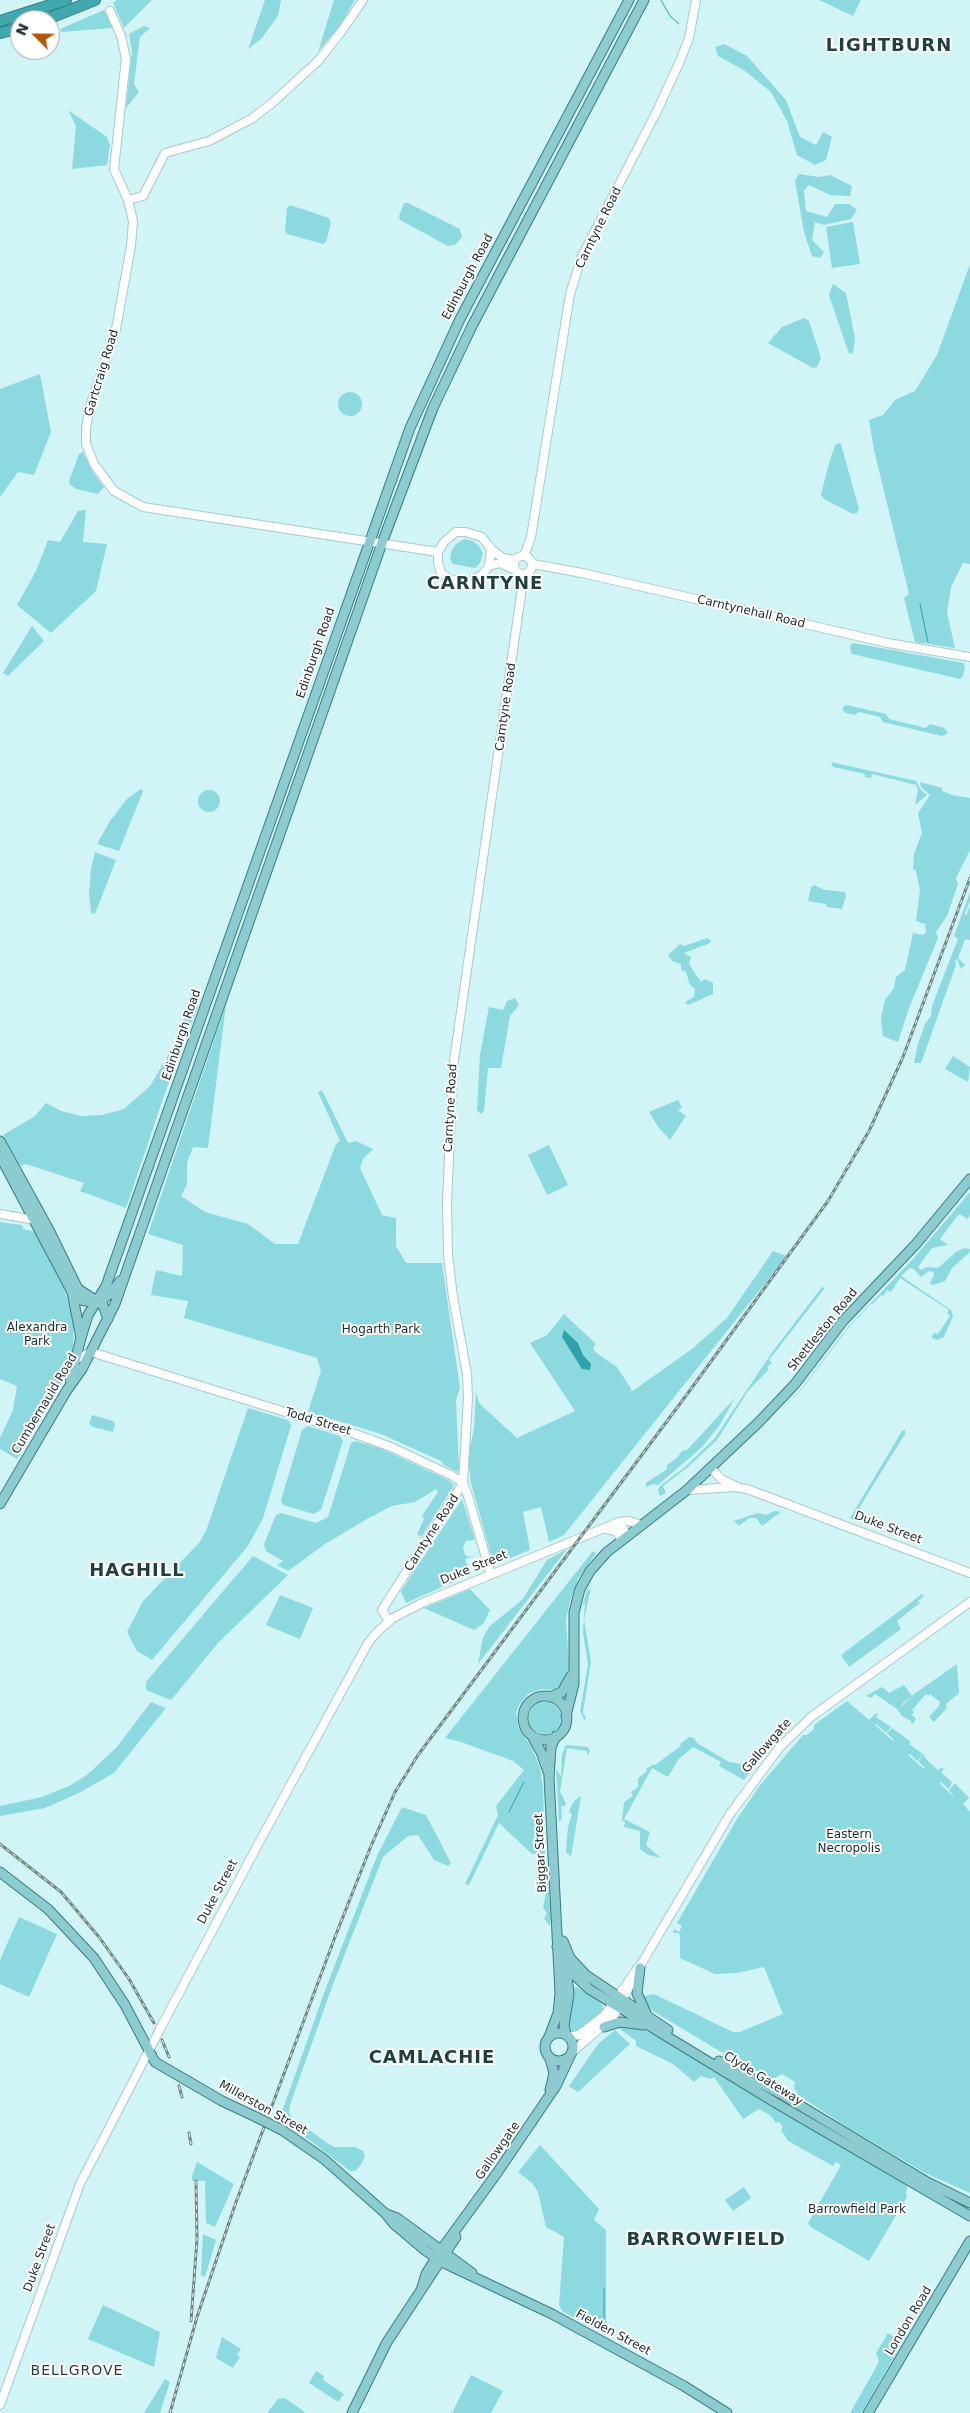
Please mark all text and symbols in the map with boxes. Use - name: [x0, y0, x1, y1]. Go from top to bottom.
- north arrow: [10, 10, 60, 60]
- text: N: [12, 21, 32, 38]
- district label: LIGHTBURN: [825, 35, 953, 57]
- street label: Carntyne Road: [573, 185, 625, 271]
- street label: Edinburgh Road: [439, 232, 497, 322]
- street label: Gartcraig Road: [82, 328, 122, 418]
- district label: CARNTYNE: [426, 573, 544, 595]
- street label: Carntynehall Road: [696, 593, 806, 631]
- street label: Edinburgh Road: [294, 606, 338, 700]
- street label: Carntyne Road: [493, 662, 519, 752]
- street label: Edinburgh Road: [160, 988, 204, 1082]
- street label: Carntyne Road: [441, 1063, 461, 1153]
- street label: Shettleston Road: [785, 1286, 861, 1374]
- park label: Alexandra Park: [7, 1321, 67, 1349]
- park label: Hogarth Park: [342, 1323, 420, 1337]
- street label: Cumbernauld Road: [9, 1351, 81, 1457]
- street label: Todd Street: [283, 1405, 353, 1439]
- street label: Carntyne Road: [402, 1492, 462, 1574]
- street label: Duke Street: [852, 1509, 924, 1547]
- street label: Duke Street: [438, 1548, 510, 1588]
- district label: HAGHILL: [88, 1560, 186, 1582]
- street label: Gallowgate: [739, 1716, 795, 1776]
- street label: Biggar Street: [532, 1813, 550, 1893]
- park label: Eastern Necropolis: [818, 1828, 880, 1856]
- street label: Duke Street: [195, 1857, 241, 1927]
- district label: CAMLACHIE: [368, 2047, 496, 2069]
- street label: Clyde Gateway: [721, 2049, 805, 2109]
- street label: Millerston Street: [216, 2078, 310, 2138]
- street label: Gallowgate: [473, 2119, 523, 2183]
- park label: Barrowfield Park: [808, 2203, 906, 2217]
- street label: Duke Street: [21, 2222, 59, 2294]
- district label: BARROWFIELD: [625, 2229, 787, 2251]
- street label: London Road: [883, 2284, 935, 2358]
- street label: Fielden Street: [573, 2307, 653, 2359]
- district label: BELLGROVE: [29, 2363, 125, 2379]

